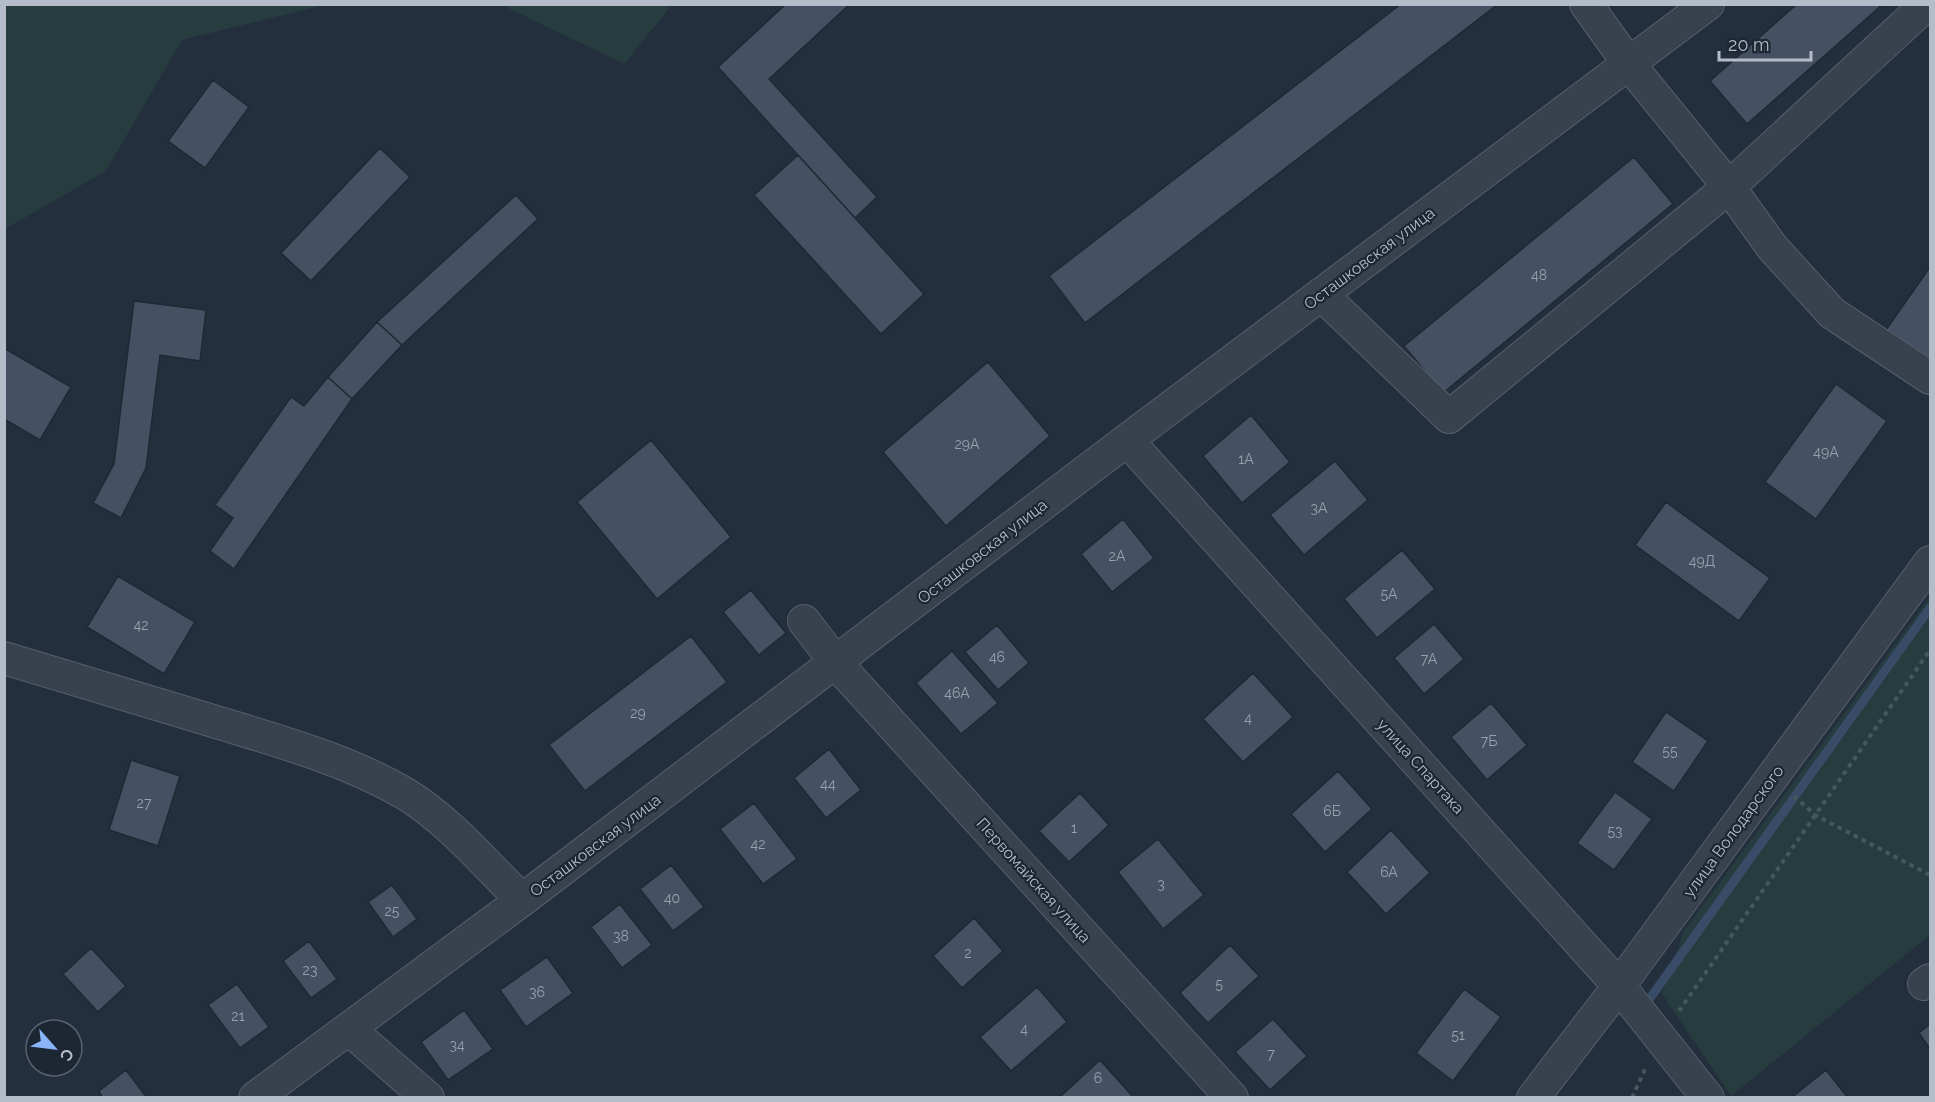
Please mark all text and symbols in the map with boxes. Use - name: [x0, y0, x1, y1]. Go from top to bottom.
- scale bar: [1719, 24, 1810, 62]
- text: 20 m: [1728, 34, 1770, 55]
- street label: Осташковская улица: [1300, 203, 1438, 314]
- house number: 48: [1531, 267, 1547, 283]
- house number: 29А: [955, 436, 980, 452]
- house number: 49А: [1813, 444, 1839, 460]
- house number: 1А: [1238, 451, 1254, 467]
- street label: Осташковская улица: [914, 495, 1051, 608]
- house number: 3А: [1311, 500, 1328, 516]
- house number: 2А: [1109, 548, 1126, 564]
- house number: 49Д: [1689, 553, 1715, 569]
- house number: 5А: [1380, 586, 1398, 602]
- house number: 42: [134, 617, 148, 633]
- house number: 46: [989, 649, 1005, 665]
- house number: 7А: [1421, 651, 1438, 667]
- house number: 46А: [944, 685, 970, 701]
- house number: 29: [630, 705, 646, 721]
- house number: 4: [1244, 710, 1252, 726]
- street label: улица Спартака: [1373, 715, 1468, 818]
- house number: 7Б: [1481, 733, 1497, 749]
- house number: 55: [1662, 743, 1678, 759]
- street label: улица Володарского: [1679, 762, 1788, 901]
- house number: 44: [820, 776, 836, 792]
- street label: Осташковская улица: [526, 790, 664, 901]
- house number: 27: [137, 795, 152, 811]
- house number: 6Б: [1323, 803, 1341, 819]
- street label: Первомайская улица: [973, 814, 1095, 947]
- house number: 1: [1071, 820, 1077, 836]
- house number: 53: [1607, 823, 1623, 839]
- house number: 42: [751, 836, 765, 852]
- house number: 6А: [1380, 864, 1398, 880]
- house number: 3: [1157, 876, 1165, 892]
- house number: 40: [664, 890, 680, 906]
- house number: 25: [385, 903, 400, 919]
- house number: 38: [613, 928, 629, 944]
- house number: 2: [964, 945, 972, 961]
- house number: 23: [303, 962, 317, 978]
- house number: 5: [1215, 976, 1223, 992]
- house number: 36: [529, 984, 545, 1000]
- house number: 21: [231, 1008, 245, 1024]
- north arrow: [24, 1018, 84, 1078]
- house number: 4: [1020, 1021, 1028, 1037]
- house number: 51: [1451, 1027, 1465, 1043]
- house number: 34: [449, 1037, 465, 1053]
- text: С: [56, 1045, 78, 1064]
- house number: 7: [1267, 1046, 1275, 1062]
- house number: 6: [1094, 1070, 1102, 1086]

